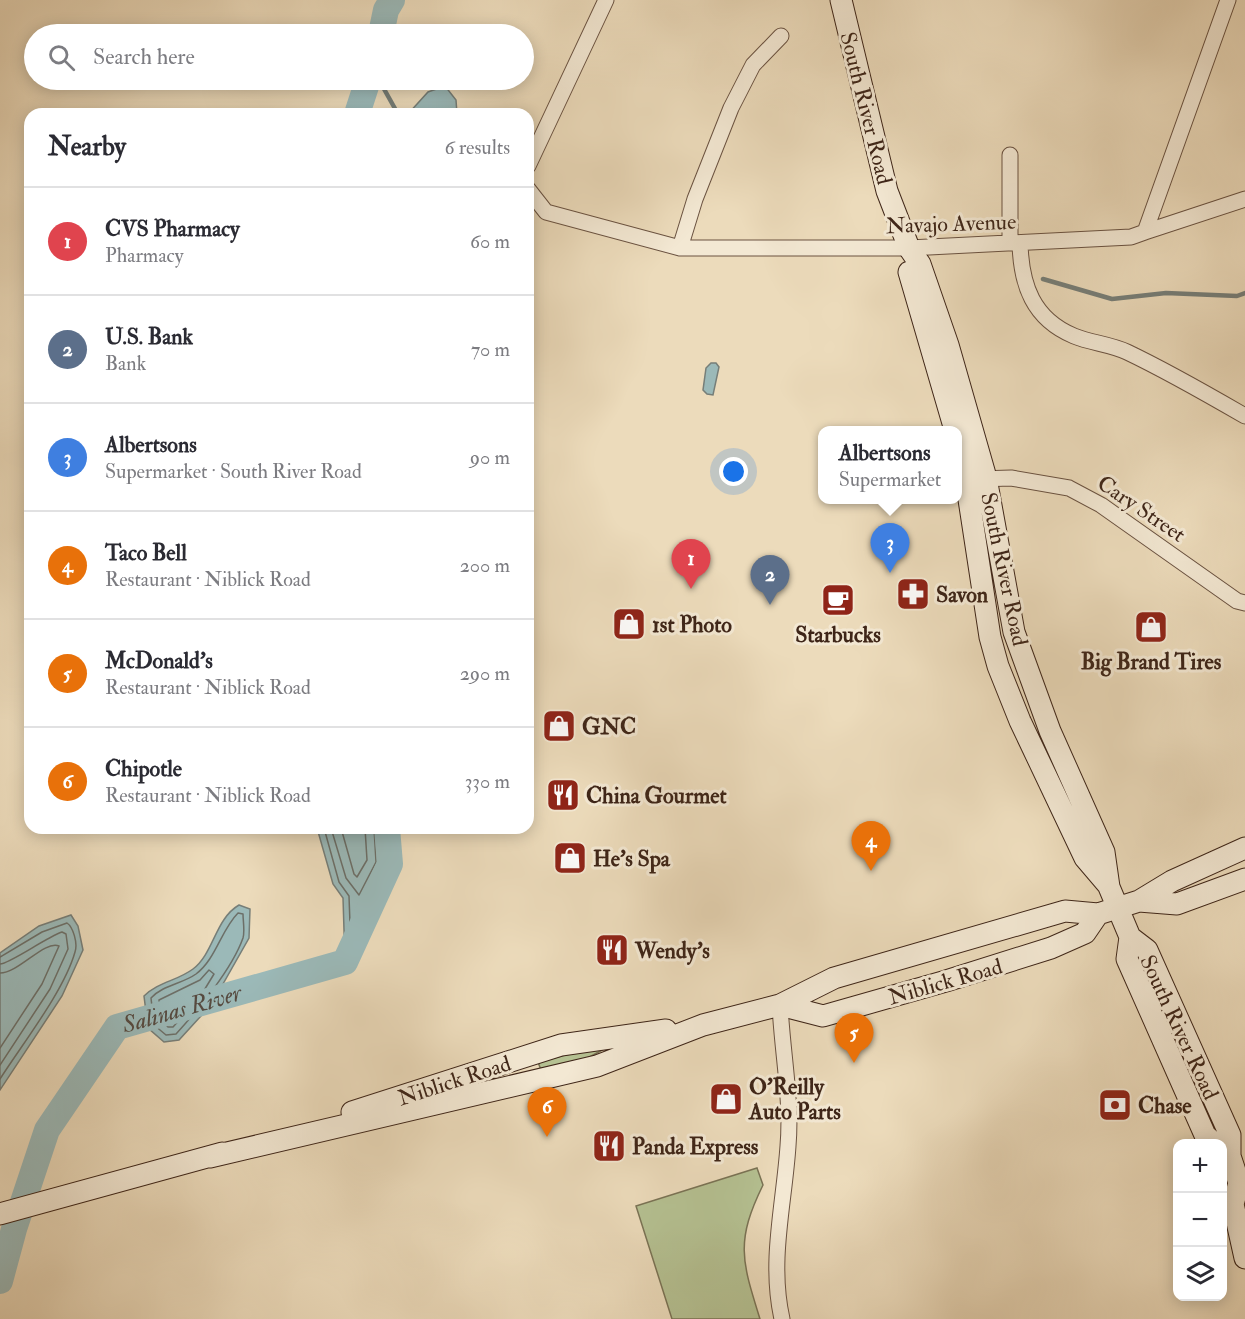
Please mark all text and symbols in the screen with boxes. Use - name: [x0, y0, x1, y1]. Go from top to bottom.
- search box: [24, 24, 534, 90]
- street label: South River Road: [834, 29, 899, 188]
- icon: search: [45, 41, 78, 74]
- text: Search here: [93, 43, 195, 71]
- text: Nearby: [48, 131, 126, 163]
- text: 6 results: [444, 135, 510, 160]
- street label: Navajo Avenue: [885, 208, 1017, 240]
- text: CVS Pharmacy: [105, 215, 240, 243]
- text: 1: [64, 229, 71, 254]
- text: 60 m: [470, 229, 510, 254]
- text: Pharmacy: [105, 243, 183, 268]
- text: U.S. Bank: [105, 323, 193, 351]
- text: 2: [62, 337, 73, 362]
- text: 70 m: [471, 337, 510, 362]
- text: Bank: [105, 351, 146, 376]
- popup: [818, 426, 962, 504]
- text: Albertsons: [105, 431, 197, 459]
- text: Albertsons: [839, 439, 931, 467]
- text: 3: [64, 445, 71, 470]
- text: 90 m: [470, 445, 510, 470]
- your location: [719, 457, 748, 486]
- text: Supermarket · South River Road: [105, 459, 362, 484]
- text: Supermarket: [839, 467, 941, 492]
- street label: Cary Street: [1092, 469, 1191, 549]
- street label: South River Road: [974, 490, 1034, 649]
- pin: 3: [870, 524, 910, 573]
- text: Taco Bell: [105, 539, 187, 567]
- pin: 1: [672, 540, 710, 589]
- text: 4: [62, 553, 73, 578]
- text: 200 m: [460, 553, 510, 578]
- pin: 2: [750, 556, 790, 605]
- text: Restaurant · Niblick Road: [105, 567, 311, 592]
- pharmacy icon: Savon: [895, 576, 931, 612]
- place label: Savon: [936, 581, 989, 609]
- cafe icon: Starbucks: [820, 582, 856, 618]
- shop icon: 1st Photo: [611, 606, 647, 642]
- shop icon: Big Brand Tires: [1133, 609, 1169, 645]
- place label: 1st Photo: [652, 611, 732, 639]
- place label: Starbucks: [795, 621, 881, 649]
- text: McDonald's: [105, 647, 213, 675]
- place label: Big Brand Tires: [1081, 648, 1222, 677]
- text: 5: [63, 661, 72, 686]
- text: 290 m: [460, 661, 510, 686]
- text: Restaurant · Niblick Road: [105, 675, 311, 700]
- shop icon: GNC: [541, 708, 577, 744]
- place label: GNC: [582, 713, 636, 741]
- text: Chipotle: [105, 755, 182, 783]
- text: 6: [62, 769, 73, 794]
- text: 330 m: [465, 769, 510, 794]
- restaurant icon: China Gourmet: [545, 777, 581, 813]
- place label: China Gourmet: [586, 782, 727, 810]
- text: Restaurant · Niblick Road: [105, 783, 311, 808]
- pin: 4: [852, 822, 890, 871]
- shop icon: He's Spa: [552, 840, 588, 876]
- place label: He's Spa: [593, 845, 671, 874]
- restaurant icon: Wendy's: [594, 932, 630, 968]
- place label: Wendy's: [634, 937, 710, 966]
- street label: South River Road: [1133, 951, 1225, 1104]
- street label: Niblick Road: [885, 952, 1006, 1012]
- water label: Salinas River: [118, 977, 246, 1041]
- pin: 5: [834, 1014, 874, 1063]
- street label: Niblick Road: [394, 1049, 515, 1112]
- place label: O'Reilly Auto Parts: [748, 1073, 841, 1126]
- shop icon: O'Reilly Auto Parts: [708, 1081, 744, 1117]
- bank icon: Chase: [1097, 1087, 1133, 1123]
- pin: 6: [528, 1088, 566, 1137]
- place label: Chase: [1138, 1092, 1192, 1120]
- restaurant icon: Panda Express: [591, 1128, 627, 1164]
- place label: Panda Express: [632, 1133, 759, 1162]
- map controls: [1173, 1139, 1227, 1301]
- button: +: [1173, 1139, 1227, 1193]
- button: −: [1173, 1193, 1227, 1247]
- button: layers: [1173, 1247, 1227, 1301]

